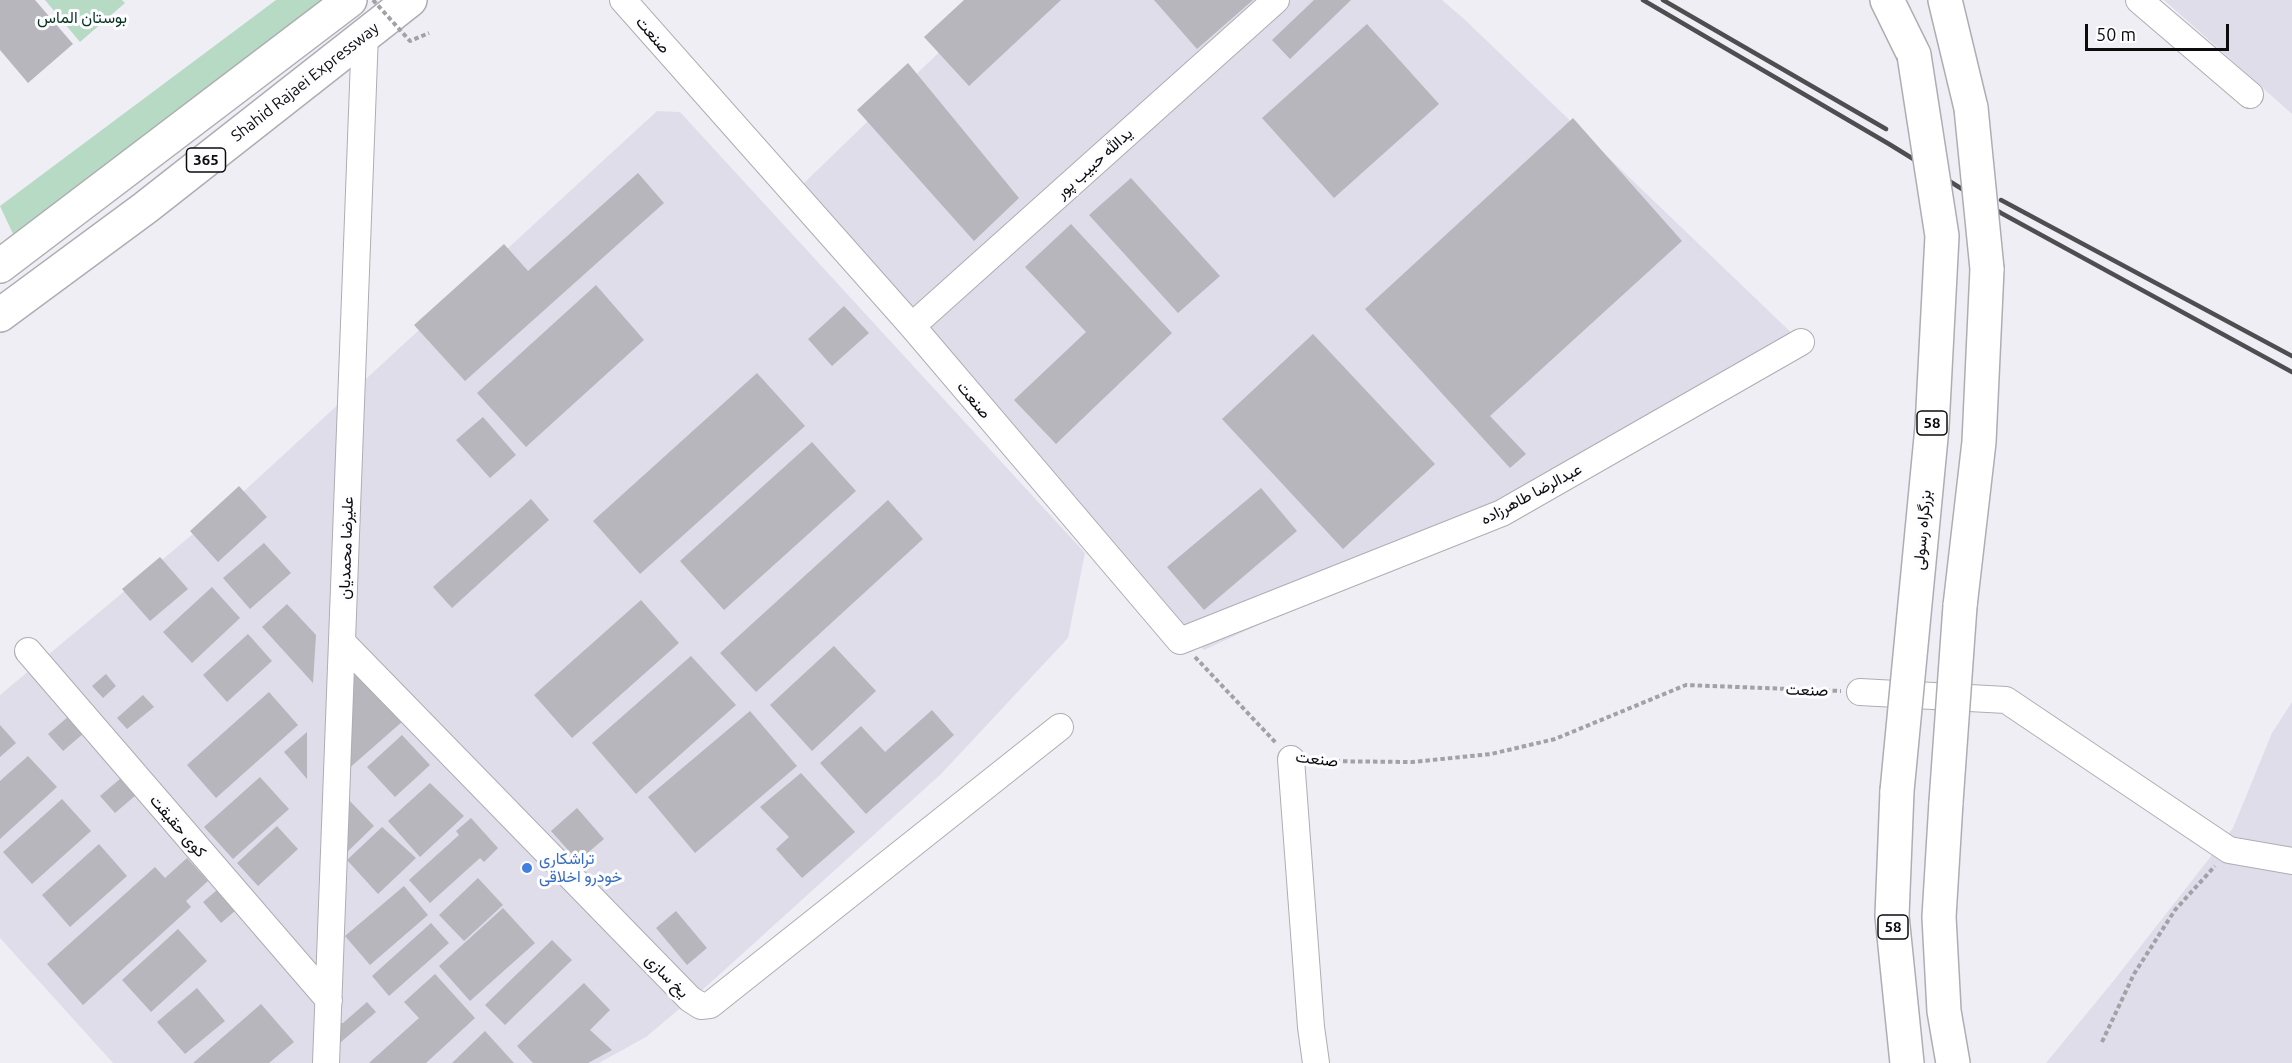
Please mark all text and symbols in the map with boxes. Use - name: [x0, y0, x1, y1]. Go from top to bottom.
- park label: بوستان الماس: [37, 8, 127, 28]
- scale bar: [2088, 12, 2232, 50]
- street label: صنعت: [632, 13, 674, 57]
- street label: Shahid Rajaei Expressway: [227, 18, 383, 146]
- text: 50 m: [2096, 24, 2136, 44]
- street label: یدالله حبیب پور: [1052, 124, 1136, 202]
- road number: 365: [186, 148, 226, 172]
- street label: صنعت: [953, 377, 995, 423]
- road number: 58: [1917, 411, 1947, 435]
- street label: عبدالرضا طاهرزاده: [1477, 459, 1585, 529]
- street label: بزرگراه رسولی: [1909, 489, 1935, 571]
- street label: علیرضا محمدیان: [335, 496, 357, 600]
- street label: صنعت: [1785, 680, 1829, 700]
- street label: صنعت: [1295, 747, 1339, 771]
- street label: کوی حقیقت: [146, 791, 210, 861]
- place label: تراشکاری خودرو اخلاقی: [539, 849, 622, 887]
- marker: تراشکاری خودرو اخلاقی: [520, 861, 534, 875]
- road number: 58: [1878, 915, 1908, 939]
- street label: یخ سازی: [641, 950, 693, 1002]

